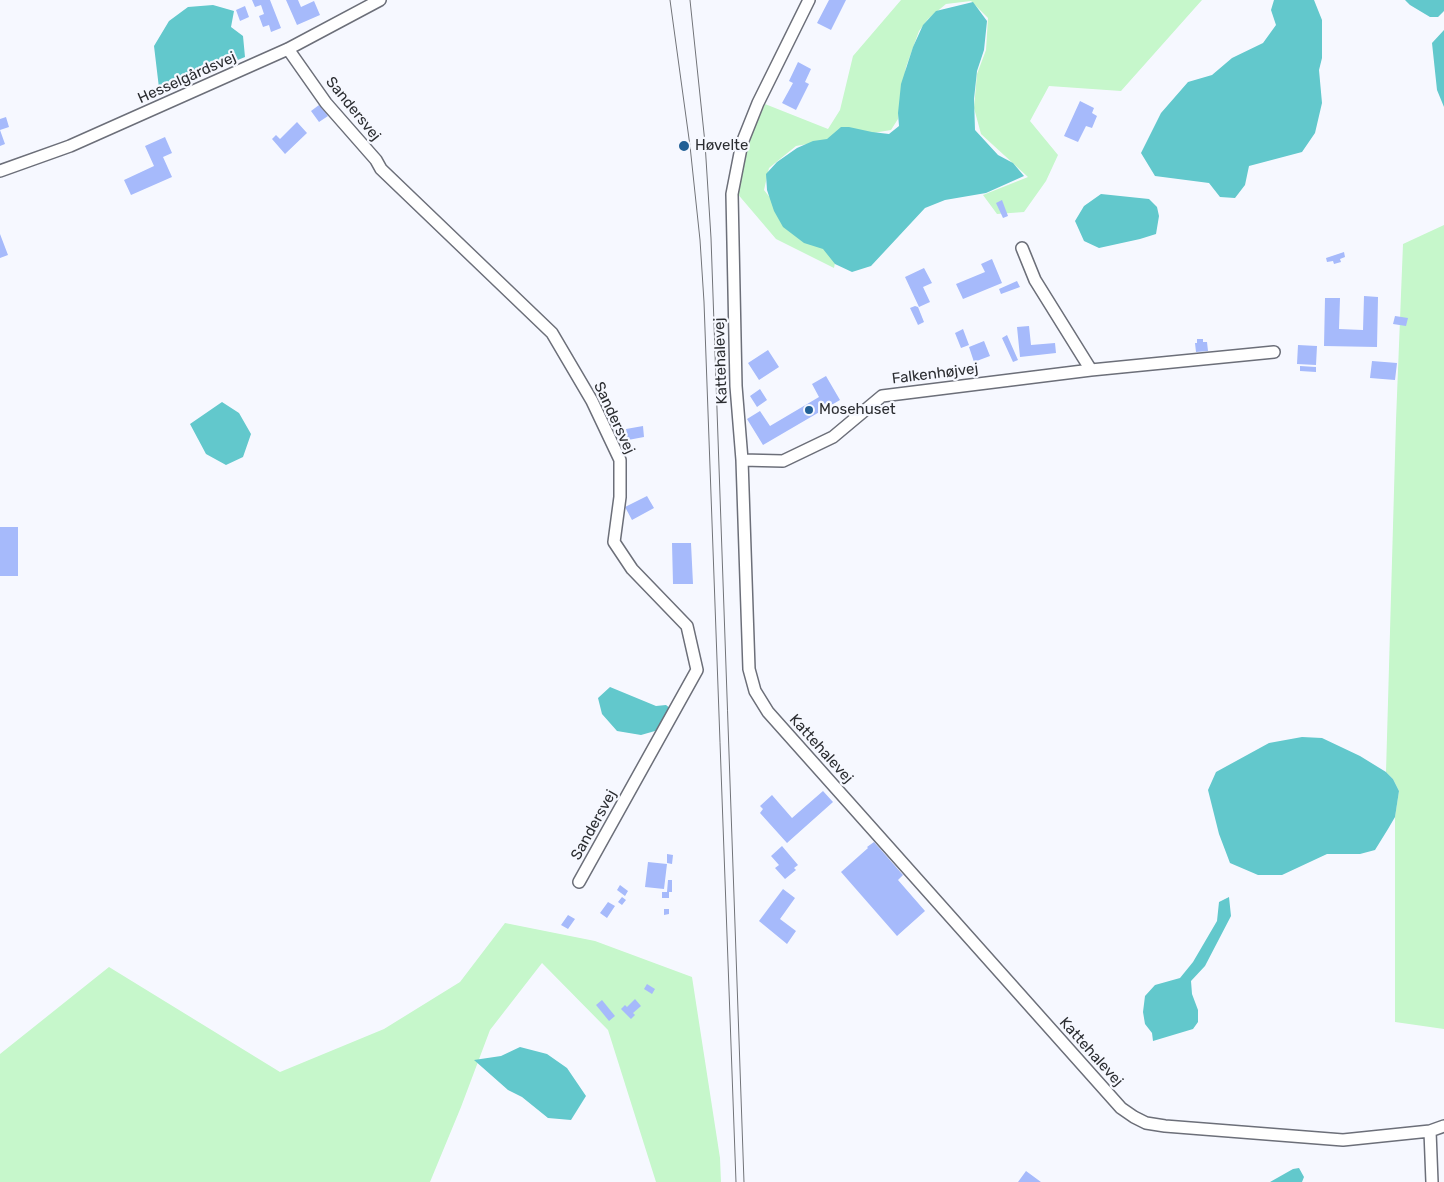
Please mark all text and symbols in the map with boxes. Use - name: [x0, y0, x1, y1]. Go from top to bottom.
- street label: Hesselgårdsvej: [135, 48, 239, 108]
- street label: Sandersvej: [322, 73, 384, 145]
- place label: Høvelte: [695, 137, 748, 155]
- marker: Høvelte: [677, 139, 691, 153]
- street label: Kattehalevej: [710, 317, 732, 405]
- street label: Falkenhøjvej: [891, 360, 979, 388]
- street label: Sandersvej: [589, 379, 639, 457]
- place label: Mosehuset: [819, 401, 896, 419]
- marker: Mosehuset: [803, 404, 815, 416]
- street label: Kattehalevej: [785, 711, 857, 787]
- street label: Sandersvej: [567, 787, 621, 863]
- street label: Kattehalevej: [1055, 1014, 1127, 1090]

